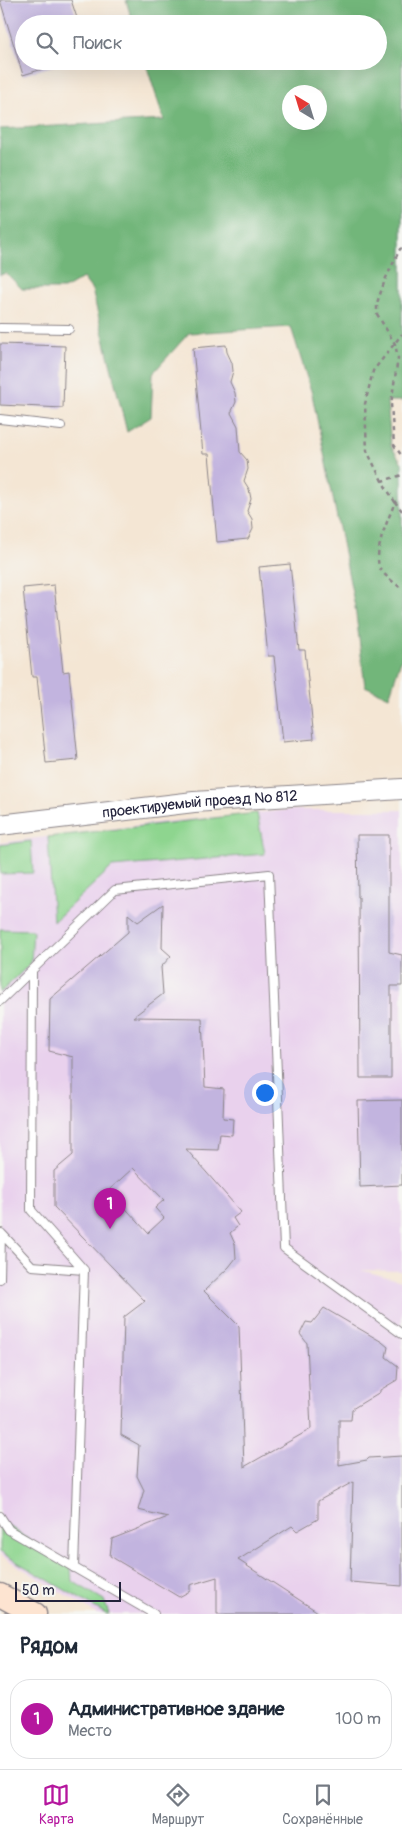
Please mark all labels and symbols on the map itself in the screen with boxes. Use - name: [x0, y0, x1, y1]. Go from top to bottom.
- north arrow: [282, 85, 327, 130]
- street label: проектируемый проезд № 812: [101, 787, 298, 823]
- your location: [252, 1080, 278, 1106]
- pin: 1: [94, 1188, 126, 1229]
- scale bar: [15, 1579, 121, 1602]

